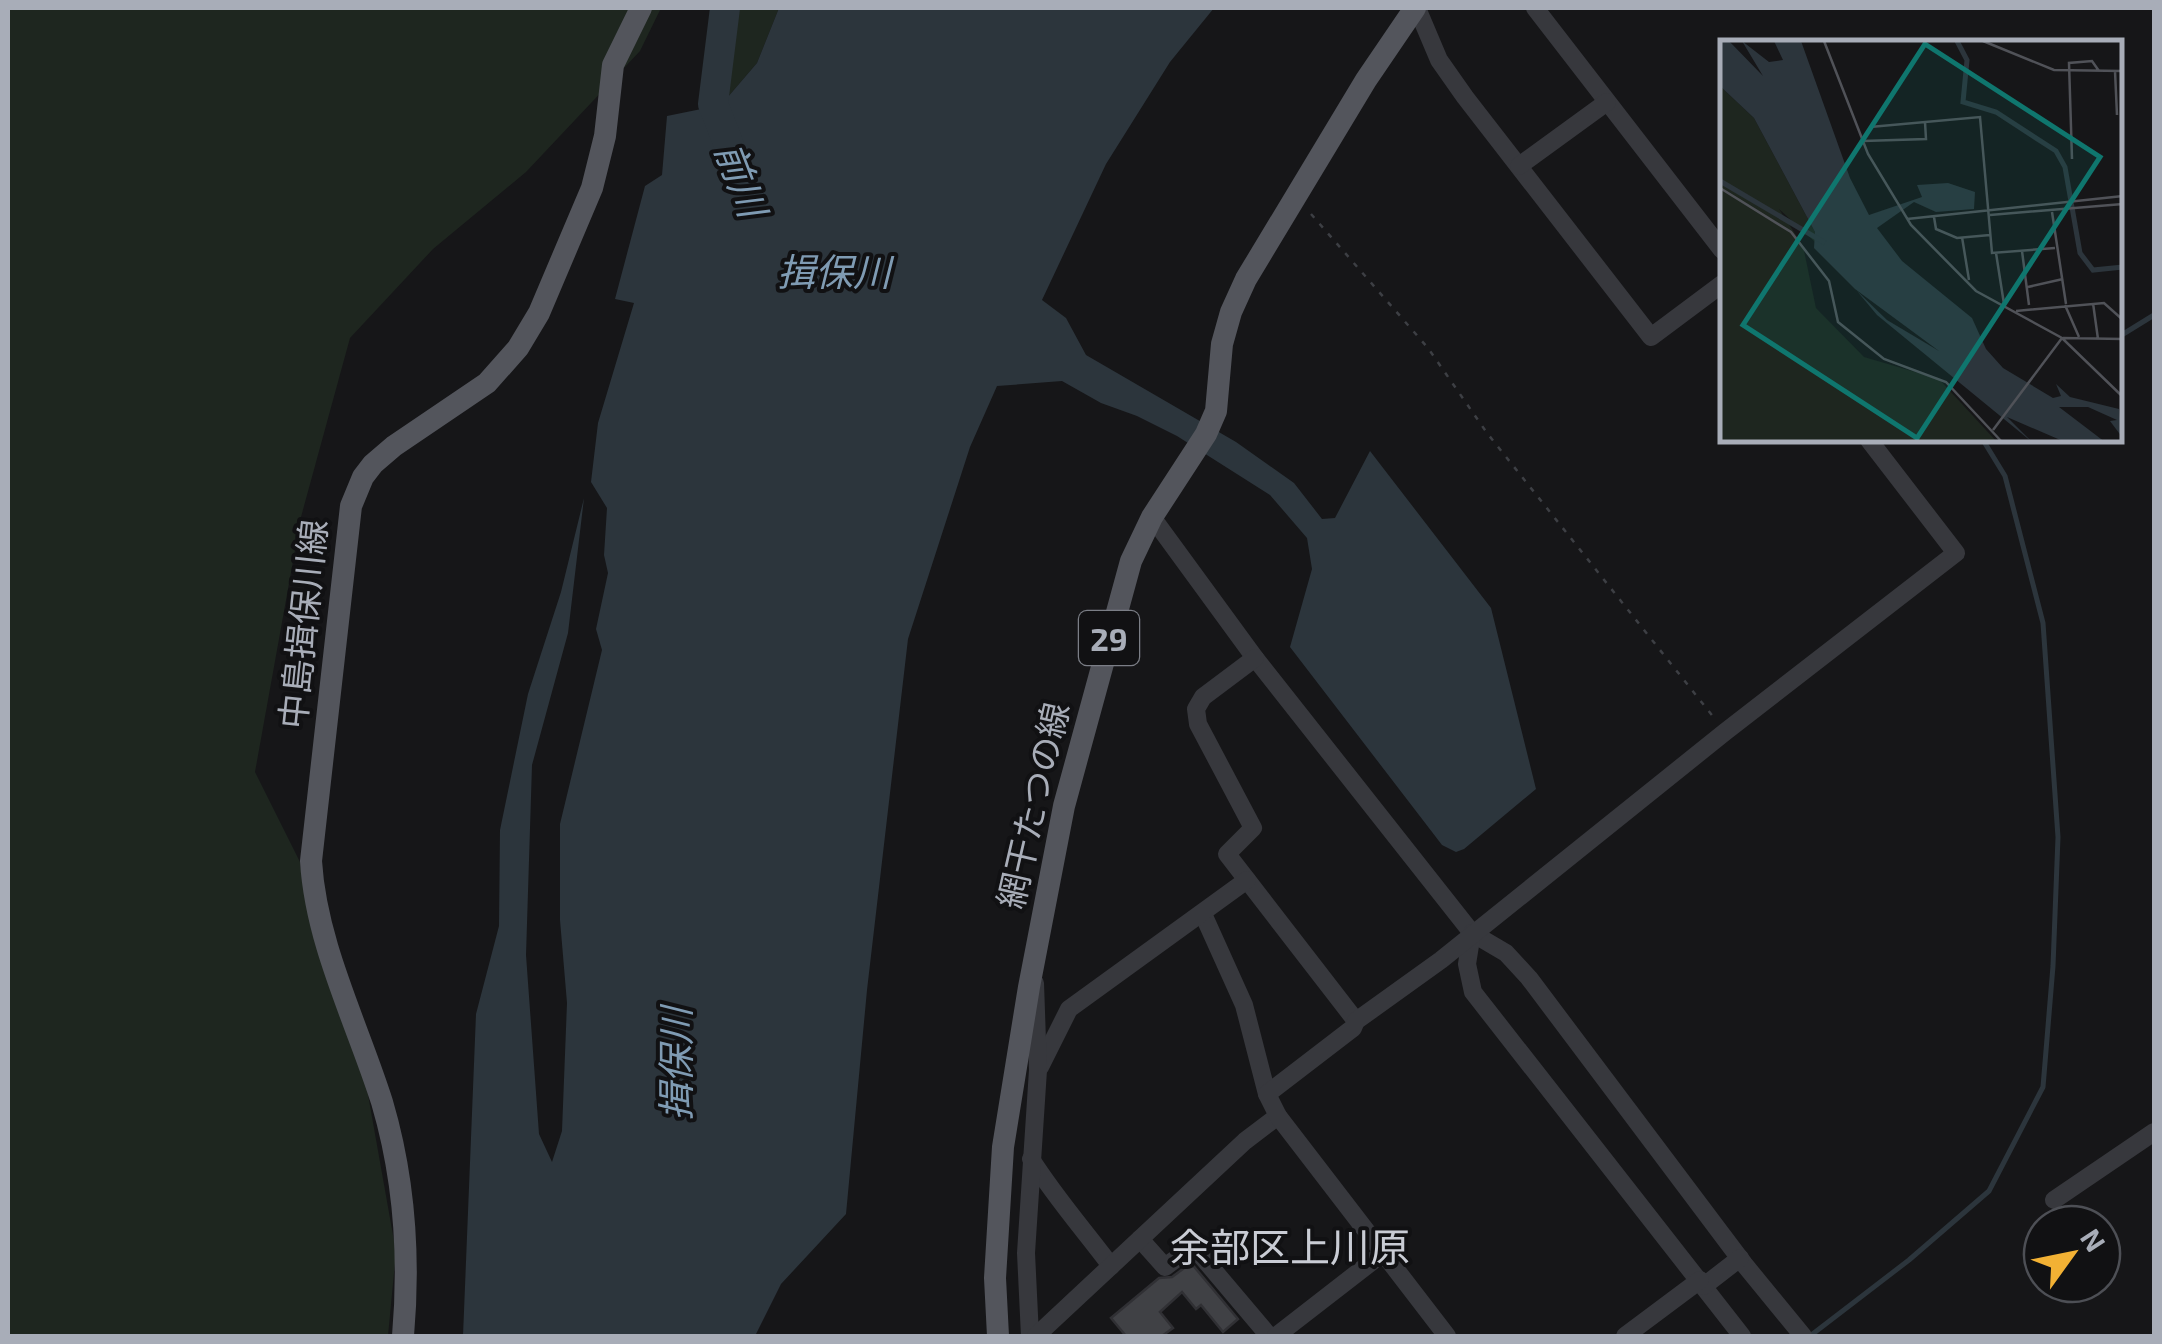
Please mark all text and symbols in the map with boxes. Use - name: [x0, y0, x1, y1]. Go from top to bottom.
- inset map: [1720, 40, 2122, 442]
- water label: 前川: [707, 135, 779, 226]
- water label: 揖保川: [777, 248, 895, 294]
- street label: 中島揖保川線: [270, 517, 334, 731]
- road number: 29: [1079, 611, 1139, 665]
- street label: 網干たつの線: [988, 698, 1076, 912]
- water label: 揖保川: [652, 1003, 698, 1121]
- north arrow: [2022, 1204, 2122, 1304]
- district label: 余部区上川原: [1170, 1222, 1410, 1270]
- text: N: [2074, 1222, 2114, 1258]

